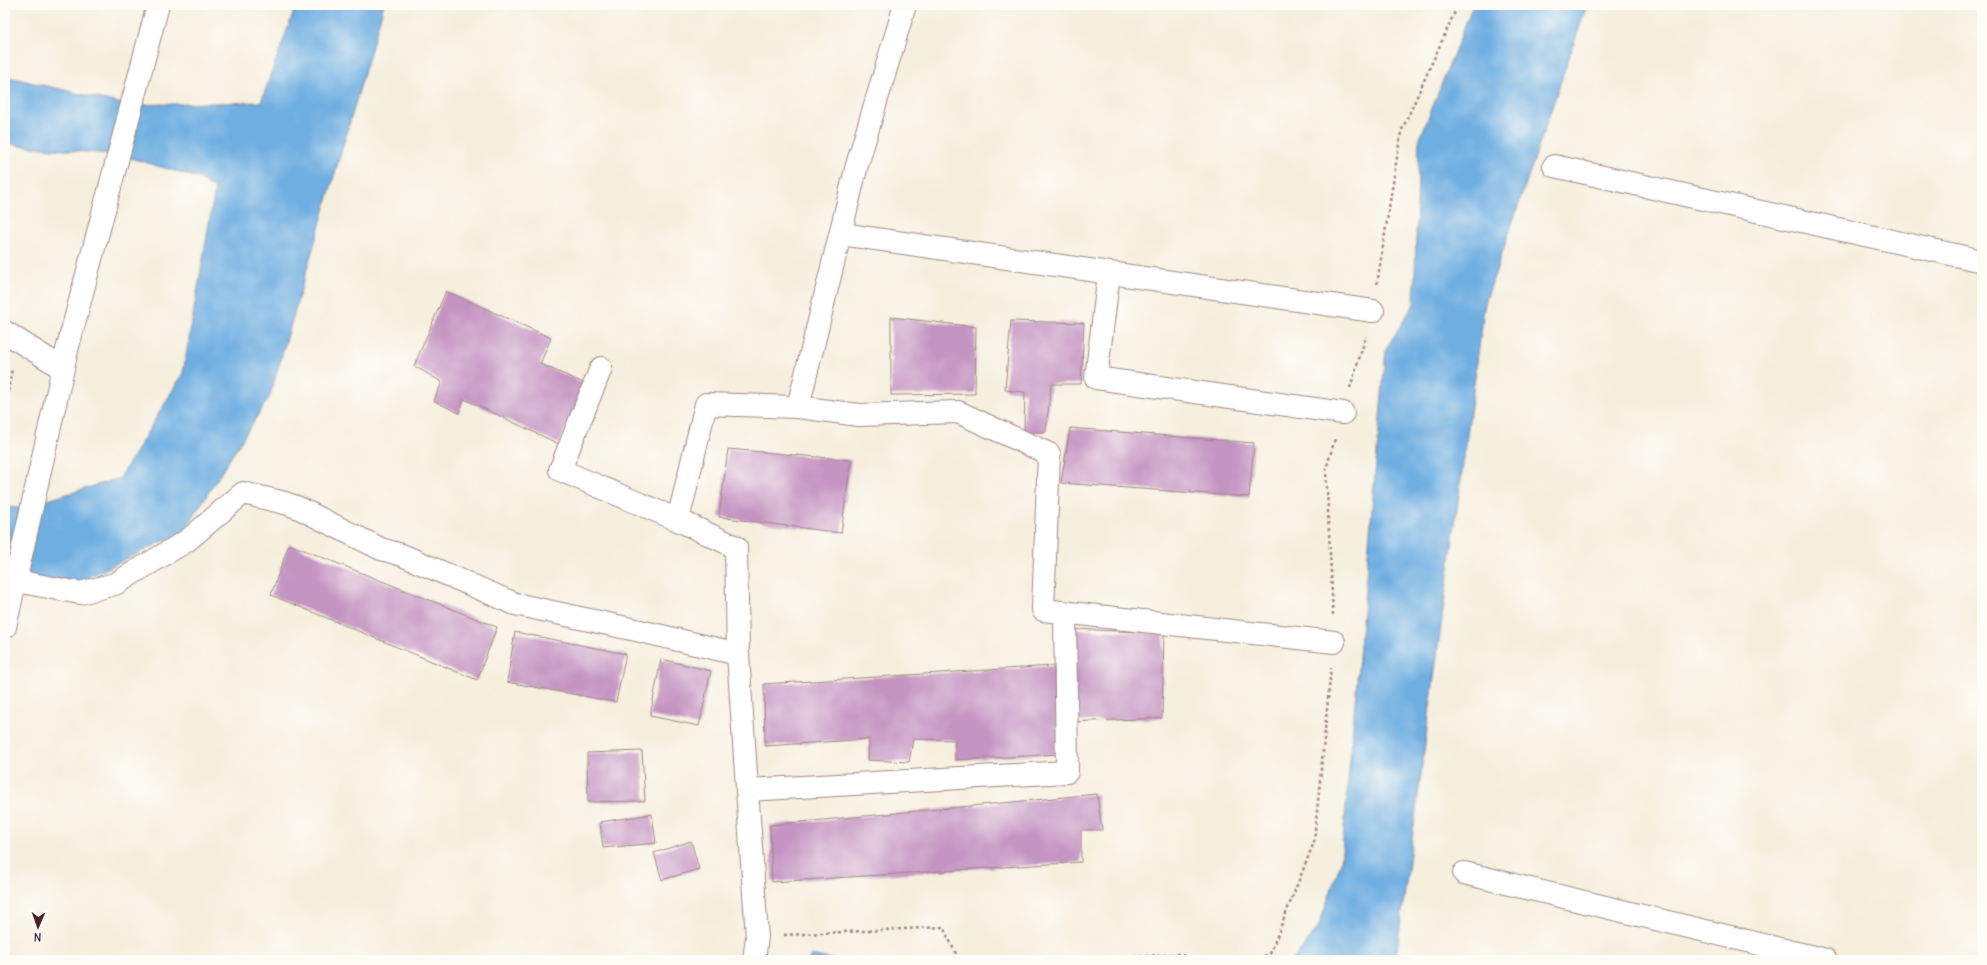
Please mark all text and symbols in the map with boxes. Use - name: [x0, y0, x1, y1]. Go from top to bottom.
- north arrow: [18, 907, 58, 947]
- text: N: [34, 930, 42, 944]

